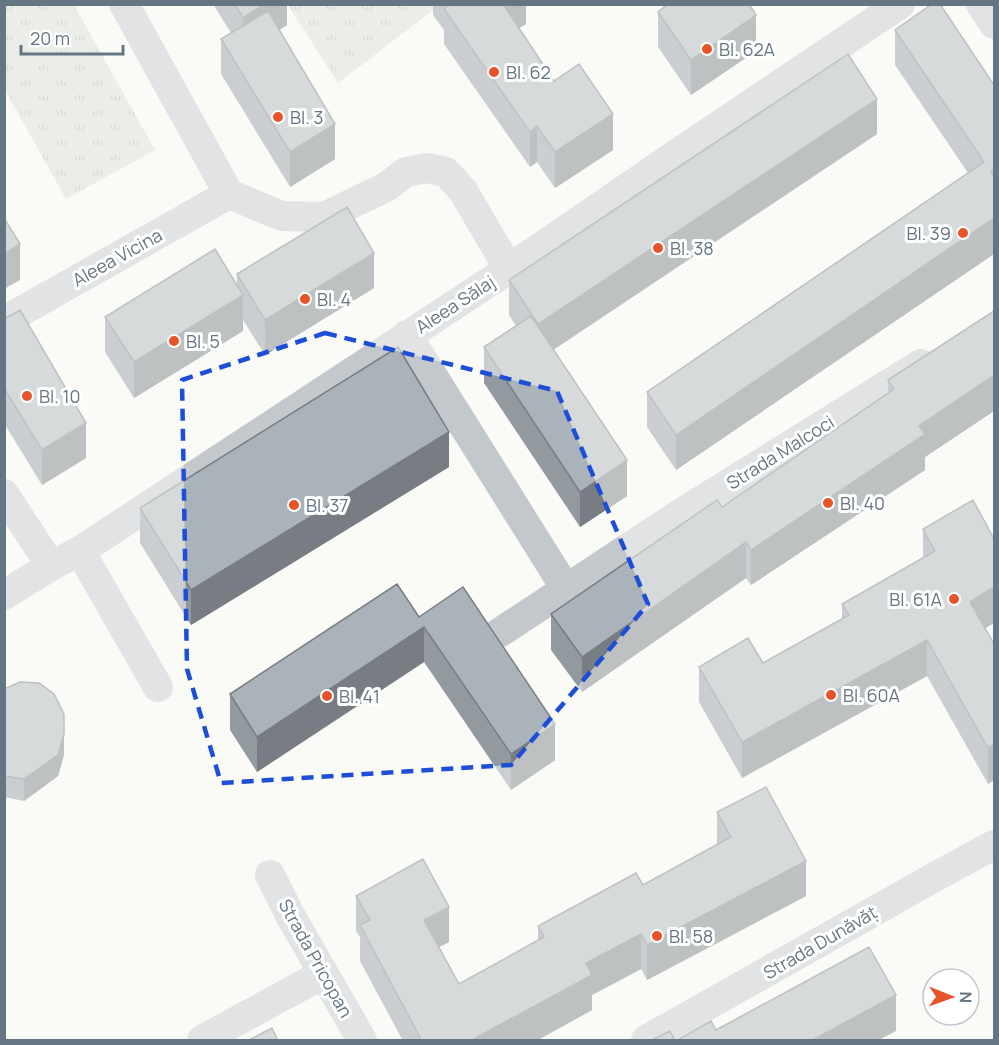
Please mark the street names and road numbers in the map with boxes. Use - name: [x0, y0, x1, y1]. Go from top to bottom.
- street label: Aleea Vicina: [68, 222, 166, 292]
- street label: Aleea Sălaj: [411, 269, 499, 339]
- street label: Strada Malcoci: [722, 409, 838, 495]
- street label: Strada Pricopan: [274, 894, 358, 1022]
- street label: Strada Dunăvăț: [759, 900, 881, 984]

